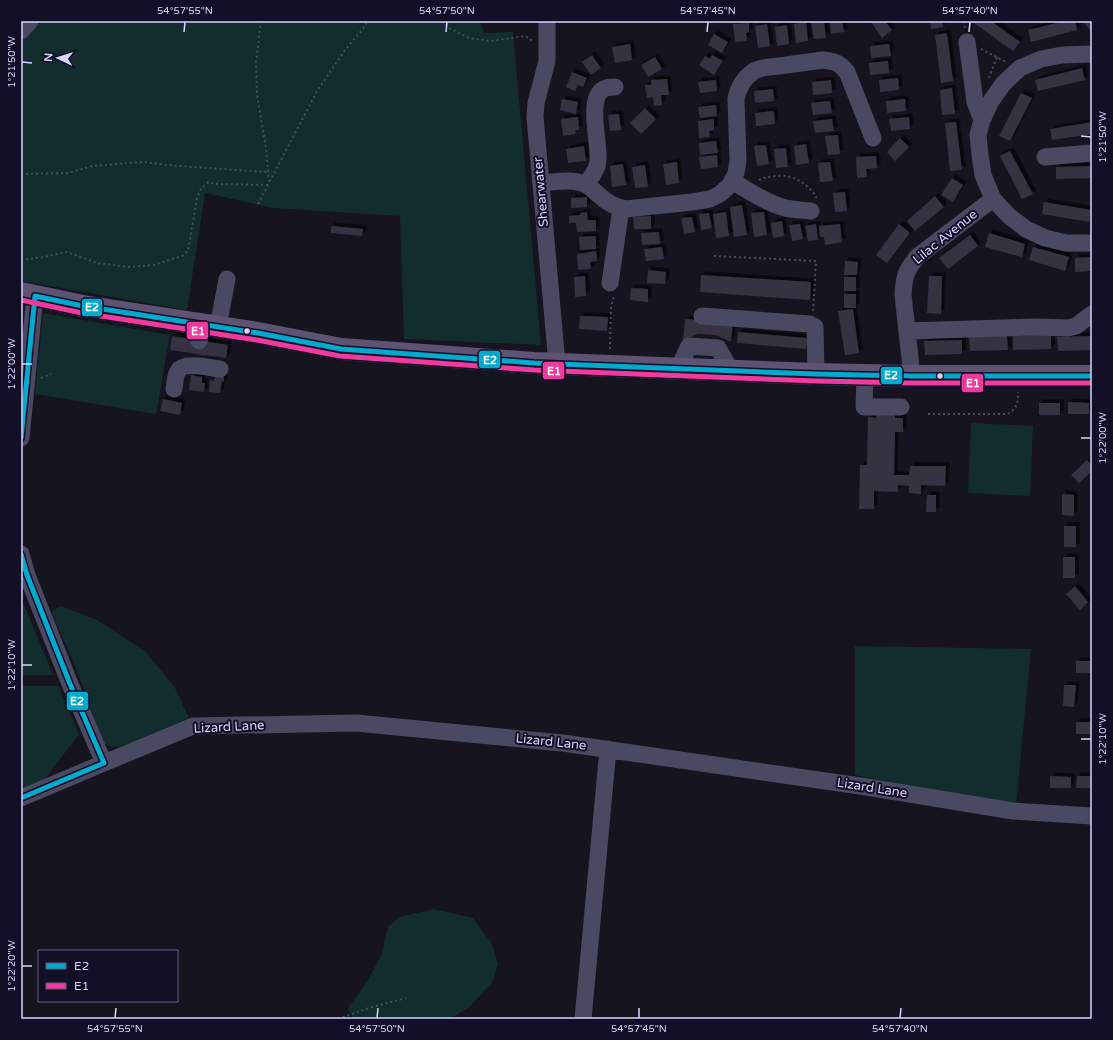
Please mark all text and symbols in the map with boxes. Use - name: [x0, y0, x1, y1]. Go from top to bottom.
- text: 54°57'55"N: [157, 5, 213, 17]
- text: 54°57'50"N: [419, 5, 475, 17]
- text: 54°57'45"N: [680, 5, 736, 17]
- text: 54°57'40"N: [942, 5, 998, 17]
- text: 1°21'50"W: [6, 36, 18, 88]
- north arrow: [38, 38, 78, 78]
- text: N: [42, 52, 55, 62]
- text: 1°21'50"W: [1097, 111, 1109, 163]
- street label: Shearwater: [530, 156, 552, 228]
- street label: Lilac Avenue: [910, 206, 980, 268]
- line badge: E2: [81, 298, 103, 317]
- text: E2: [85, 301, 99, 314]
- line badge: E1: [186, 321, 209, 340]
- text: E1: [191, 325, 205, 338]
- unlabelled marker: [242, 326, 252, 336]
- text: 1°22'00"W: [6, 338, 18, 390]
- line badge: E2: [478, 350, 501, 369]
- text: E2: [483, 354, 497, 367]
- line badge: E1: [542, 361, 565, 380]
- text: E1: [547, 365, 561, 378]
- line badge: E2: [880, 366, 903, 385]
- text: E2: [884, 369, 898, 382]
- unlabelled marker: [935, 371, 945, 381]
- line badge: E1: [961, 373, 984, 393]
- text: E1: [966, 377, 980, 390]
- text: 1°22'00"W: [1097, 412, 1109, 464]
- text: 1°22'10"W: [6, 639, 18, 691]
- line badge: E2: [66, 691, 89, 711]
- text: E2: [70, 695, 84, 708]
- text: 1°22'10"W: [1097, 713, 1109, 765]
- street label: Lizard Lane: [193, 717, 265, 737]
- street label: Lizard Lane: [515, 730, 587, 754]
- street label: Lizard Lane: [836, 775, 908, 801]
- text: 1°22'20"W: [6, 940, 18, 992]
- legend: [38, 950, 178, 1002]
- text: E2: [74, 959, 89, 973]
- text: E1: [74, 979, 89, 993]
- text: 54°57'55"N: [87, 1023, 143, 1035]
- text: 54°57'50"N: [349, 1023, 405, 1035]
- text: 54°57'45"N: [611, 1023, 667, 1035]
- text: 54°57'40"N: [872, 1023, 928, 1035]

